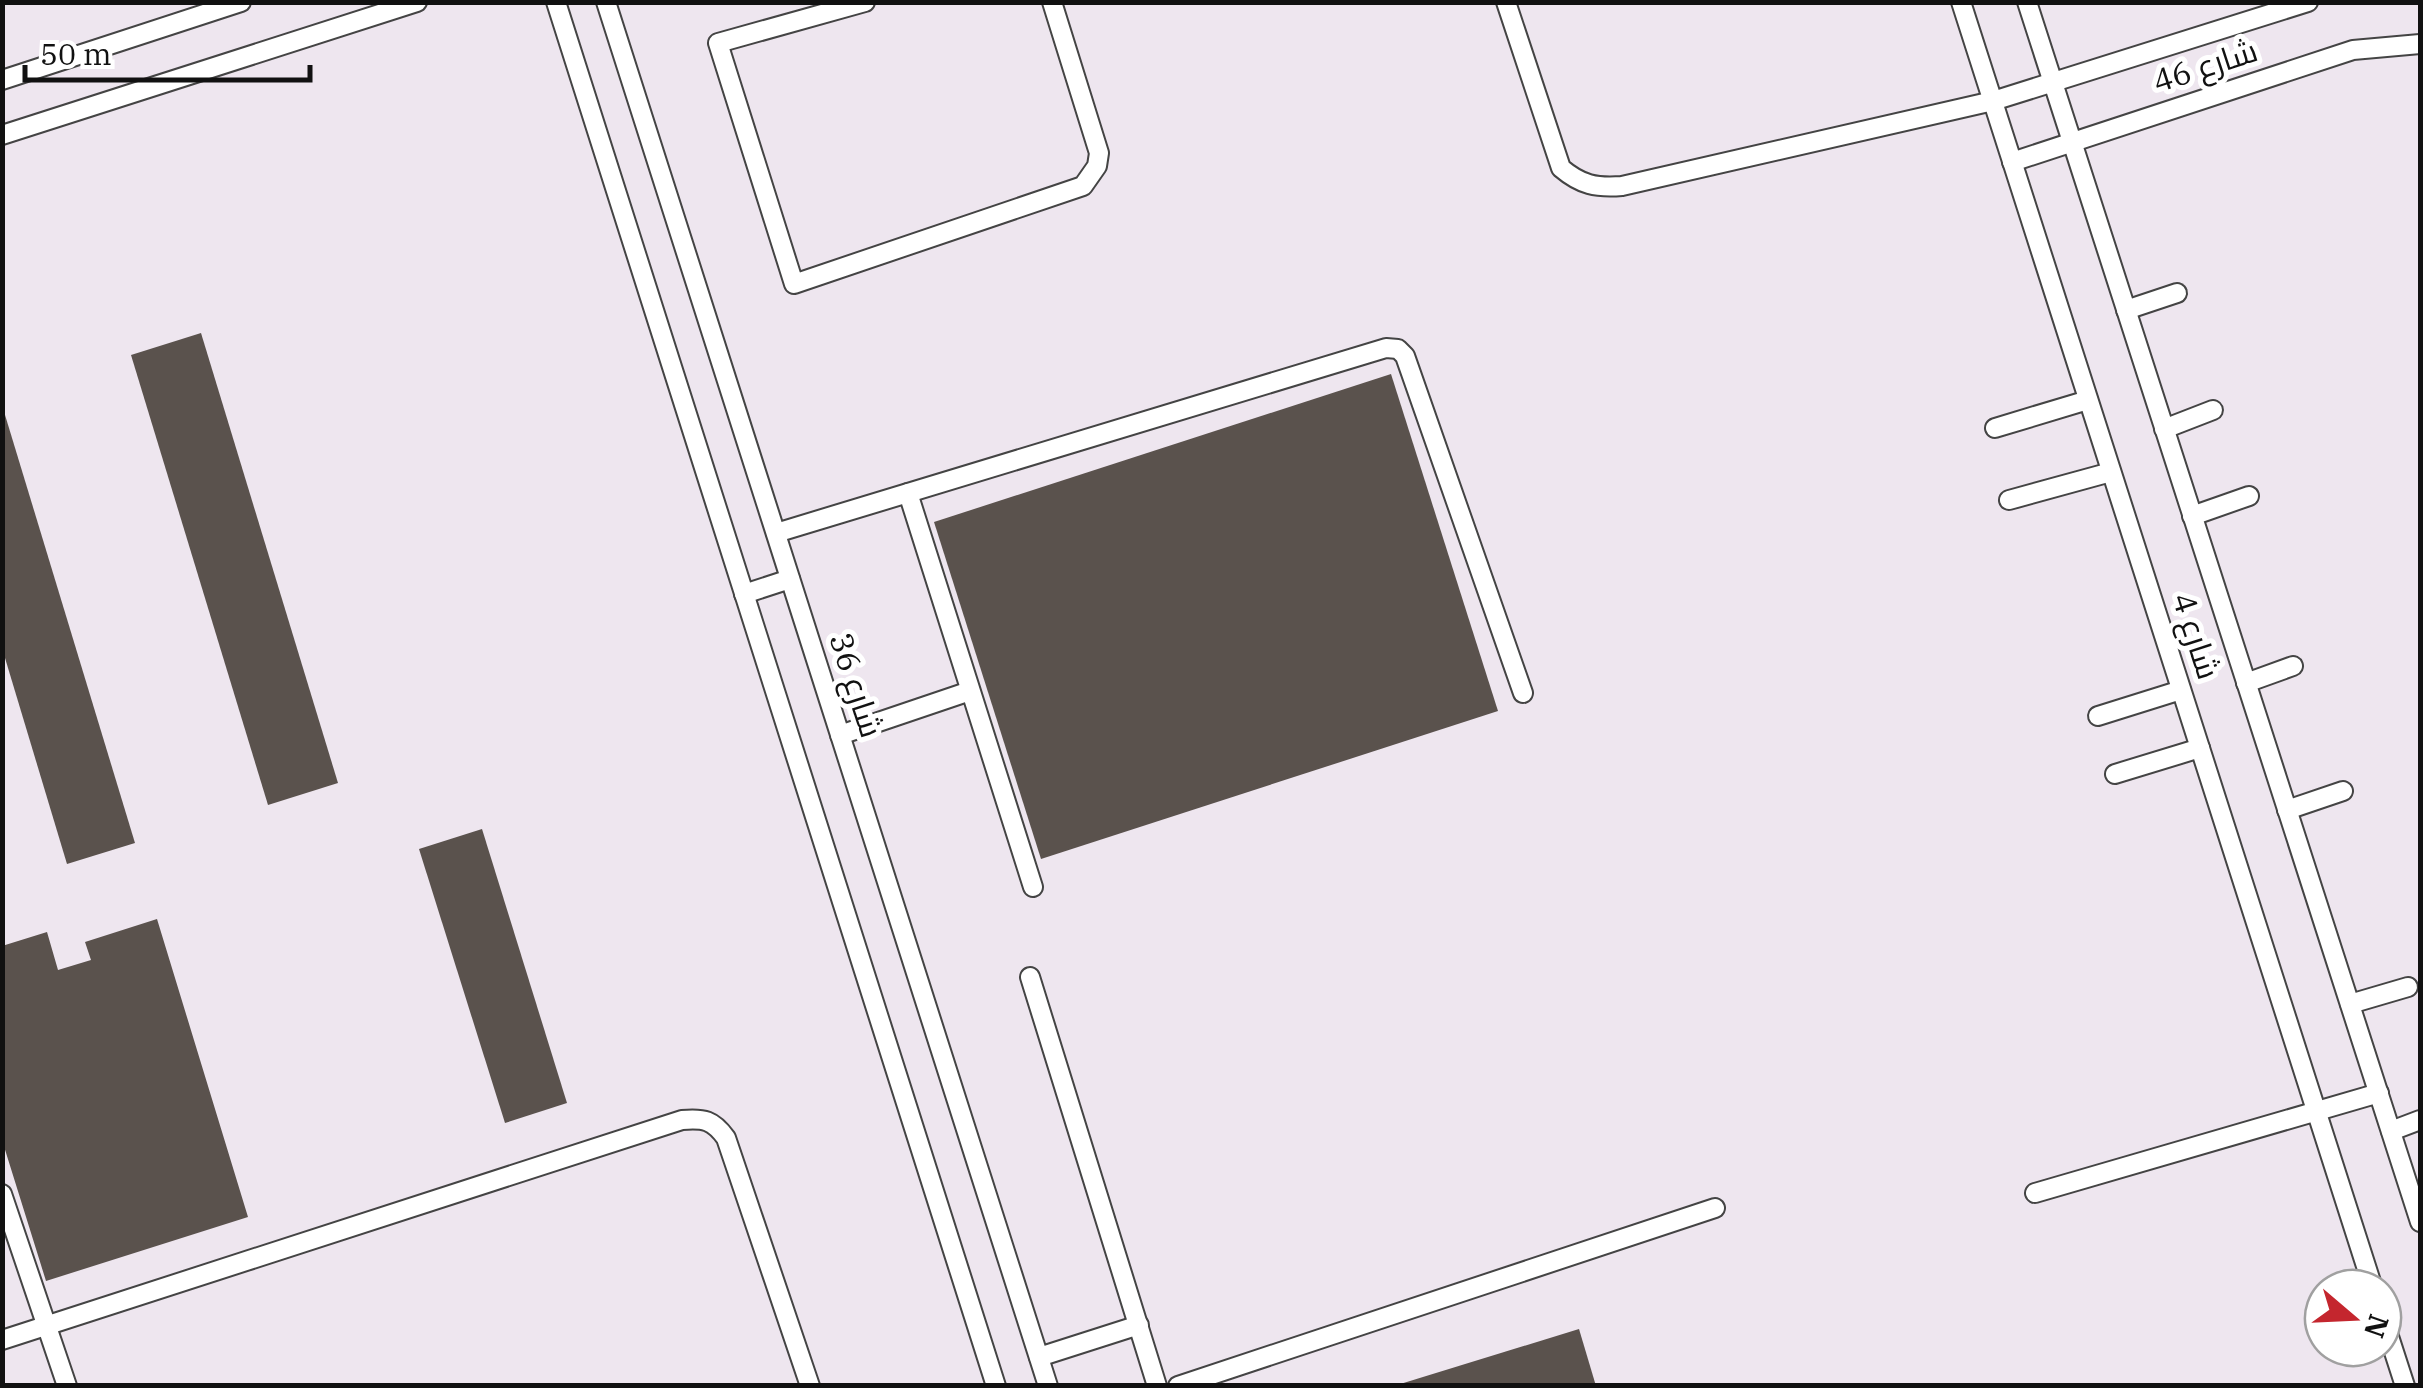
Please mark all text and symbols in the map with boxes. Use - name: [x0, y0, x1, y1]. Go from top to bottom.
- scale bar: [25, 20, 310, 82]
- street label: شارع 46: [2147, 28, 2263, 104]
- text: 50 m: [40, 34, 112, 73]
- street label: شارع 4: [2161, 587, 2231, 685]
- street label: شارع 36: [818, 627, 894, 743]
- north arrow: [2303, 1268, 2403, 1368]
- text: N: [2356, 1310, 2398, 1343]

